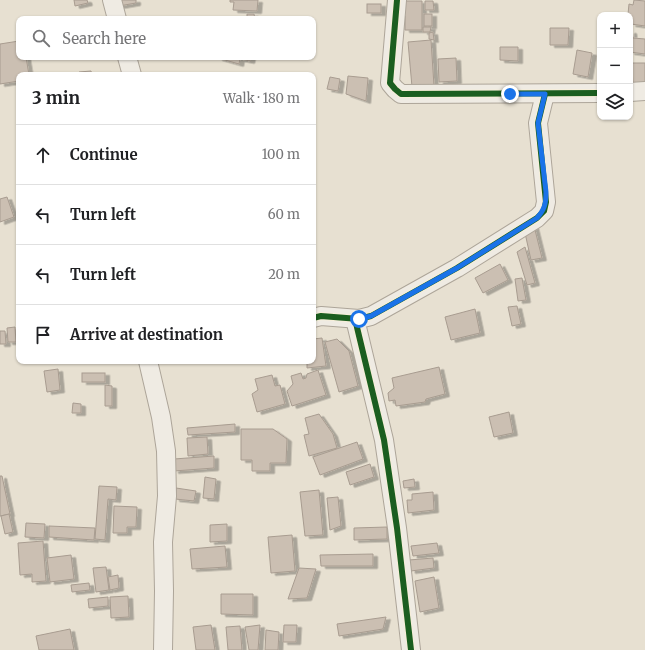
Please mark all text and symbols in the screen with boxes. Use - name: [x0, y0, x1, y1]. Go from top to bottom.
- map controls: [597, 12, 633, 120]
- button: +: [597, 12, 633, 48]
- search box: [16, 16, 316, 60]
- icon: search: [30, 27, 52, 49]
- text: Search here: [62, 29, 146, 48]
- button: −: [597, 48, 633, 84]
- button: layers: [597, 84, 633, 120]
- route end: [501, 85, 519, 103]
- text: 3 min: [32, 87, 80, 109]
- text: Walk · 180 m: [223, 90, 300, 107]
- icon: ahead: [32, 144, 54, 166]
- text: Continue: [70, 145, 138, 164]
- text: 100 m: [262, 146, 300, 163]
- icon: left: [32, 204, 54, 226]
- text: Turn left: [70, 205, 136, 224]
- text: 60 m: [268, 206, 300, 223]
- icon: left: [32, 264, 54, 286]
- text: Turn left: [70, 265, 136, 284]
- text: 20 m: [268, 266, 300, 283]
- route start: [350, 310, 368, 328]
- icon: arrive: [32, 324, 54, 346]
- text: Arrive at destination: [70, 325, 223, 344]

